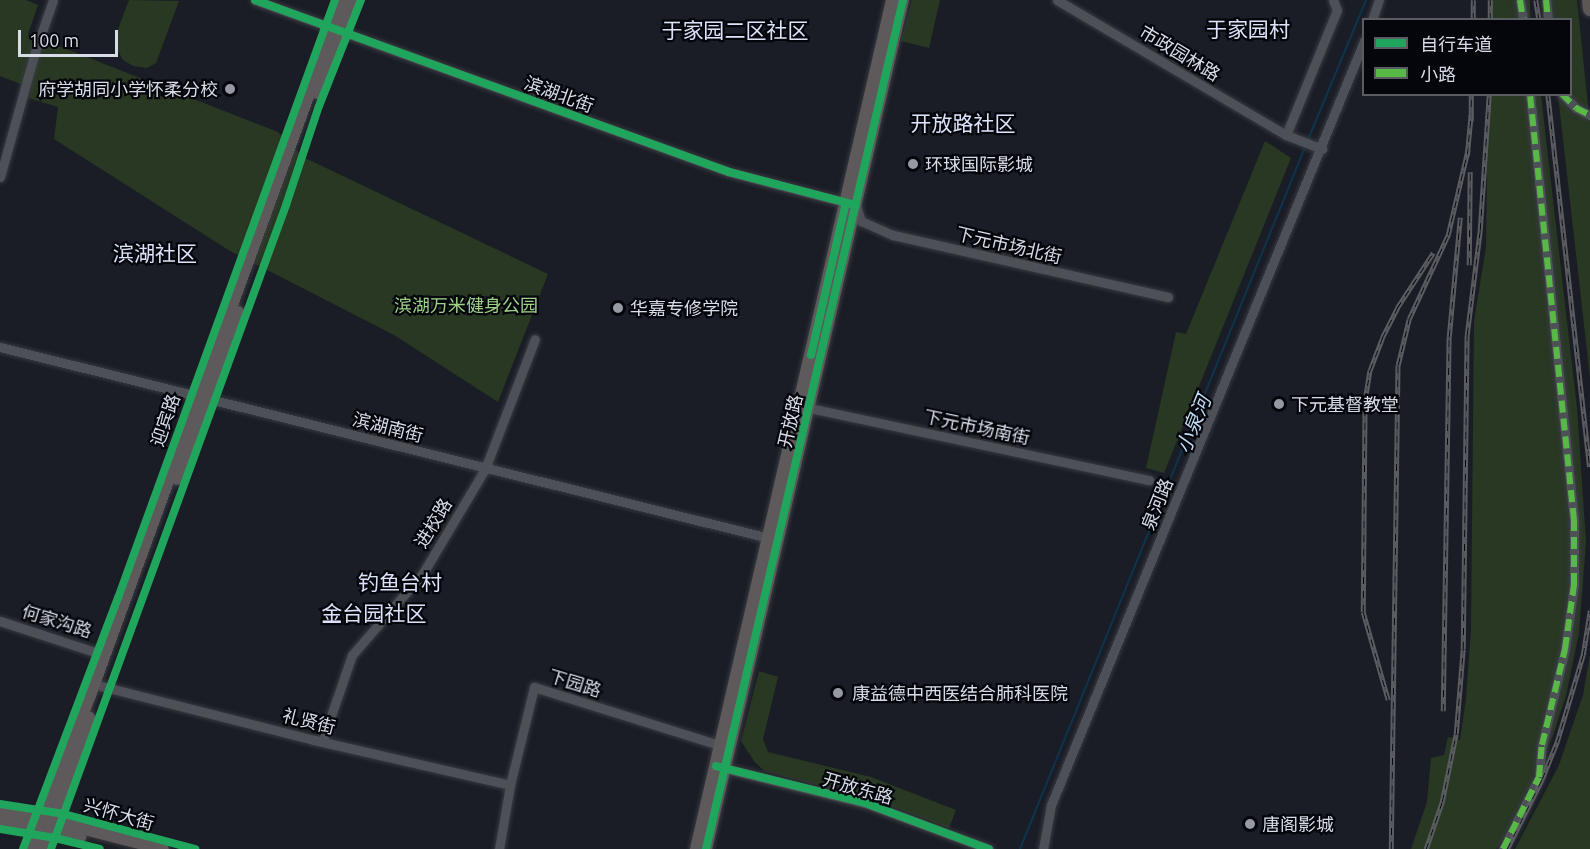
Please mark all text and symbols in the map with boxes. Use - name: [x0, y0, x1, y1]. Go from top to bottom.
- district label: 于家园村: [1206, 16, 1290, 42]
- district label: 于家园二区社区: [662, 17, 808, 43]
- scale bar: [21, 18, 122, 56]
- legend: [1362, 18, 1572, 96]
- street label: 市政园林路: [1136, 21, 1224, 85]
- text: 100 m: [29, 30, 79, 50]
- text: 自行车道: [1420, 34, 1492, 54]
- text: 小路: [1420, 64, 1456, 84]
- street label: 滨湖北街: [521, 72, 597, 116]
- place label: 府学胡同小学怀柔分校: [38, 78, 218, 100]
- marker: 府学胡同小学怀柔分校: [223, 82, 237, 96]
- district label: 开放路社区: [911, 110, 1015, 136]
- place label: 环球国际影城: [925, 153, 1033, 175]
- marker: 环球国际影城: [906, 157, 920, 171]
- street label: 下元市场北街: [954, 222, 1064, 268]
- district label: 滨湖社区: [113, 240, 197, 266]
- park label: 滨湖万米健身公园: [394, 294, 538, 316]
- place label: 华嘉专修学院: [630, 297, 738, 319]
- marker: 华嘉专修学院: [611, 301, 625, 315]
- street label: 迎宾路: [146, 391, 184, 449]
- street label: 开放路: [773, 392, 807, 450]
- water label: 小泉河: [1171, 392, 1215, 456]
- place label: 下元基督教堂: [1291, 393, 1399, 415]
- marker: 下元基督教堂: [1272, 397, 1286, 411]
- street label: 下元市场南街: [922, 405, 1032, 449]
- street label: 滨湖南街: [350, 408, 426, 446]
- street label: 泉河路: [1137, 475, 1177, 533]
- street label: 进校路: [410, 494, 456, 552]
- district label: 钓鱼台村: [358, 569, 442, 595]
- street label: 何家沟路: [19, 600, 95, 642]
- district label: 金台园社区: [322, 600, 426, 626]
- street label: 下园路: [546, 665, 604, 701]
- place label: 康益德中西医结合肺科医院: [852, 682, 1068, 704]
- marker: 康益德中西医结合肺科医院: [829, 684, 847, 702]
- street label: 礼贤街: [280, 704, 338, 738]
- street label: 开放东路: [820, 768, 896, 808]
- street label: 兴怀大街: [81, 794, 157, 834]
- place label: 唐阁影城: [1262, 813, 1334, 835]
- marker: 唐阁影城: [1243, 817, 1257, 831]

